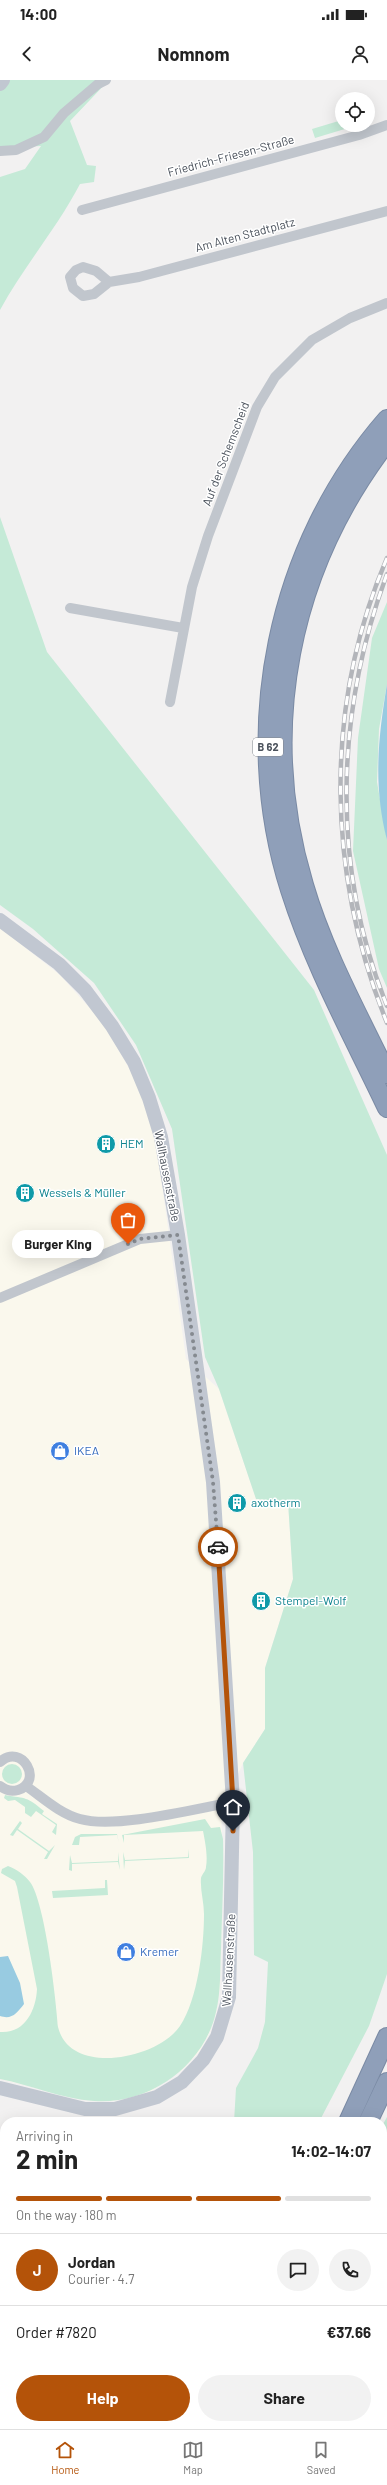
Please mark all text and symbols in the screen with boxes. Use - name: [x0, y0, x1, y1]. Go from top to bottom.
- text: 14:00: [20, 5, 57, 23]
- icon: back: [16, 43, 38, 65]
- text: Nomnom: [158, 43, 229, 65]
- icon: person: [349, 43, 371, 65]
- map controls: [335, 92, 375, 132]
- button: locate: [335, 92, 375, 132]
- street label: Friedrich-Friesen-Straße: [166, 131, 296, 179]
- street label: Am Alten Stadtplatz: [193, 214, 296, 254]
- street label: Auf der Schemscheid: [199, 400, 251, 508]
- road number: B 62: [253, 738, 283, 756]
- street label: Wallhausenstraße: [152, 1129, 184, 1223]
- building icon: HEM: [95, 1133, 117, 1155]
- place label: HEM: [120, 1136, 144, 1150]
- building icon: Wessels & Müller: [14, 1182, 36, 1204]
- place label: Wessels & Müller: [39, 1185, 126, 1199]
- pin: [111, 1203, 145, 1244]
- icon: bag: [117, 1209, 139, 1231]
- callout: Burger King: [12, 1230, 104, 1258]
- text: Burger King: [24, 1236, 92, 1252]
- shop icon: IKEA: [49, 1440, 71, 1462]
- place label: IKEA: [74, 1443, 99, 1457]
- building icon: axotherm: [226, 1492, 248, 1514]
- place label: axotherm: [251, 1495, 301, 1509]
- courier: [198, 1527, 238, 1567]
- icon: car: [207, 1536, 229, 1558]
- building icon: Stempel-Wolf: [250, 1590, 272, 1612]
- place label: Stempel-Wolf: [275, 1593, 346, 1607]
- pin: [216, 1790, 250, 1831]
- icon: home: [222, 1796, 244, 1818]
- street label: Wallhausenstraße: [219, 1913, 237, 2007]
- shop icon: Kremer: [115, 1941, 137, 1963]
- place label: Kremer: [140, 1944, 179, 1958]
- text: Arriving in: [16, 2128, 73, 2144]
- text: 14:02–14:07: [291, 2142, 371, 2160]
- text: 2 min: [16, 2143, 78, 2174]
- text: On the way · 180 m: [16, 2207, 117, 2223]
- button: chat: [277, 2249, 319, 2291]
- button: phone: [329, 2249, 371, 2291]
- text: Jordan: [68, 2253, 115, 2271]
- text: J: [33, 2261, 41, 2279]
- text: Courier · 4.7: [68, 2271, 135, 2287]
- text: Order #7820: [16, 2323, 97, 2341]
- text: €37.66: [327, 2323, 371, 2341]
- button: Help: [16, 2375, 190, 2421]
- button: Share: [198, 2375, 371, 2421]
- tab: Home: [51, 2439, 79, 2476]
- tab: Map: [182, 2439, 204, 2476]
- tab: Saved: [307, 2439, 336, 2476]

